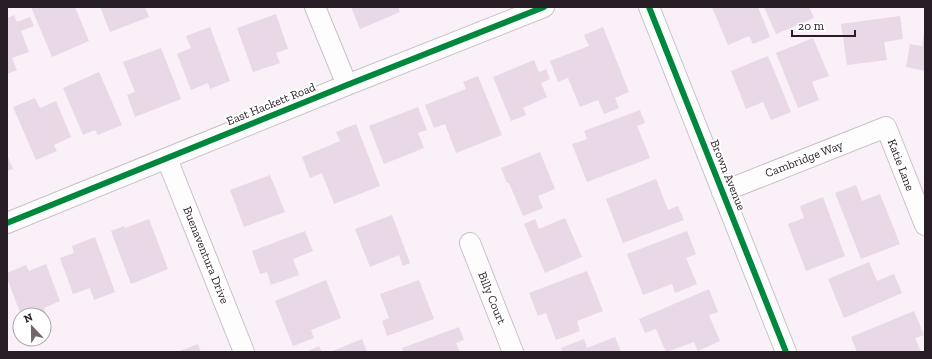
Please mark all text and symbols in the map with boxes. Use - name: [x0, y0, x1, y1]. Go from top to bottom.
- scale bar: [792, 12, 855, 38]
- text: 20 m: [798, 19, 825, 33]
- street label: East Hackett Road: [224, 80, 318, 128]
- street label: Cambridge Way: [763, 137, 846, 180]
- street label: Katie Lane: [885, 137, 917, 193]
- street label: Brown Avenue: [708, 138, 749, 213]
- street label: Buenaventura Drive: [180, 204, 232, 306]
- street label: Billy Court: [475, 270, 509, 327]
- north arrow: [12, 307, 52, 347]
- text: N: [22, 310, 35, 326]

